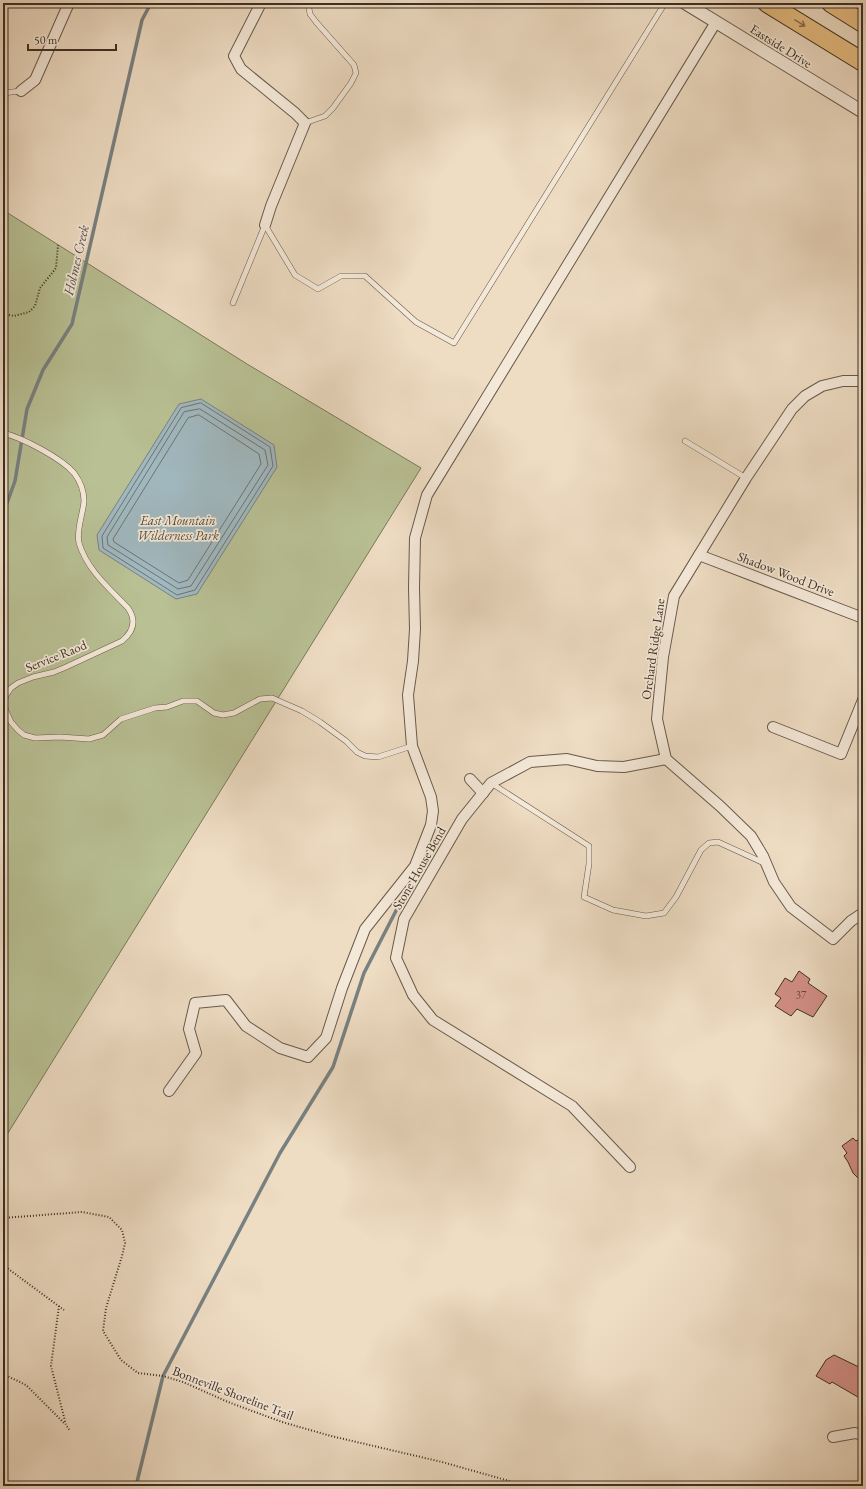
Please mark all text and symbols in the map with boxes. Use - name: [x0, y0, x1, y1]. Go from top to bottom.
- street label: Eastside Drive: [747, 20, 815, 72]
- one-way arrow: [794, 20, 806, 28]
- scale bar: [28, 26, 116, 52]
- text: 50 m: [34, 32, 58, 48]
- water label: Holmes Creek: [59, 222, 93, 298]
- park label: East Mountain Wilderness Park: [137, 512, 219, 544]
- street label: Shadow Wood Drive: [735, 548, 837, 600]
- street label: Orchard Ridge Lane: [637, 597, 669, 701]
- street label: Service Raod: [23, 636, 89, 676]
- street label: Stone House Bend: [388, 823, 450, 912]
- house number: 37: [796, 988, 807, 1002]
- street label: Bonneville Shoreline Trail: [170, 1362, 296, 1424]

